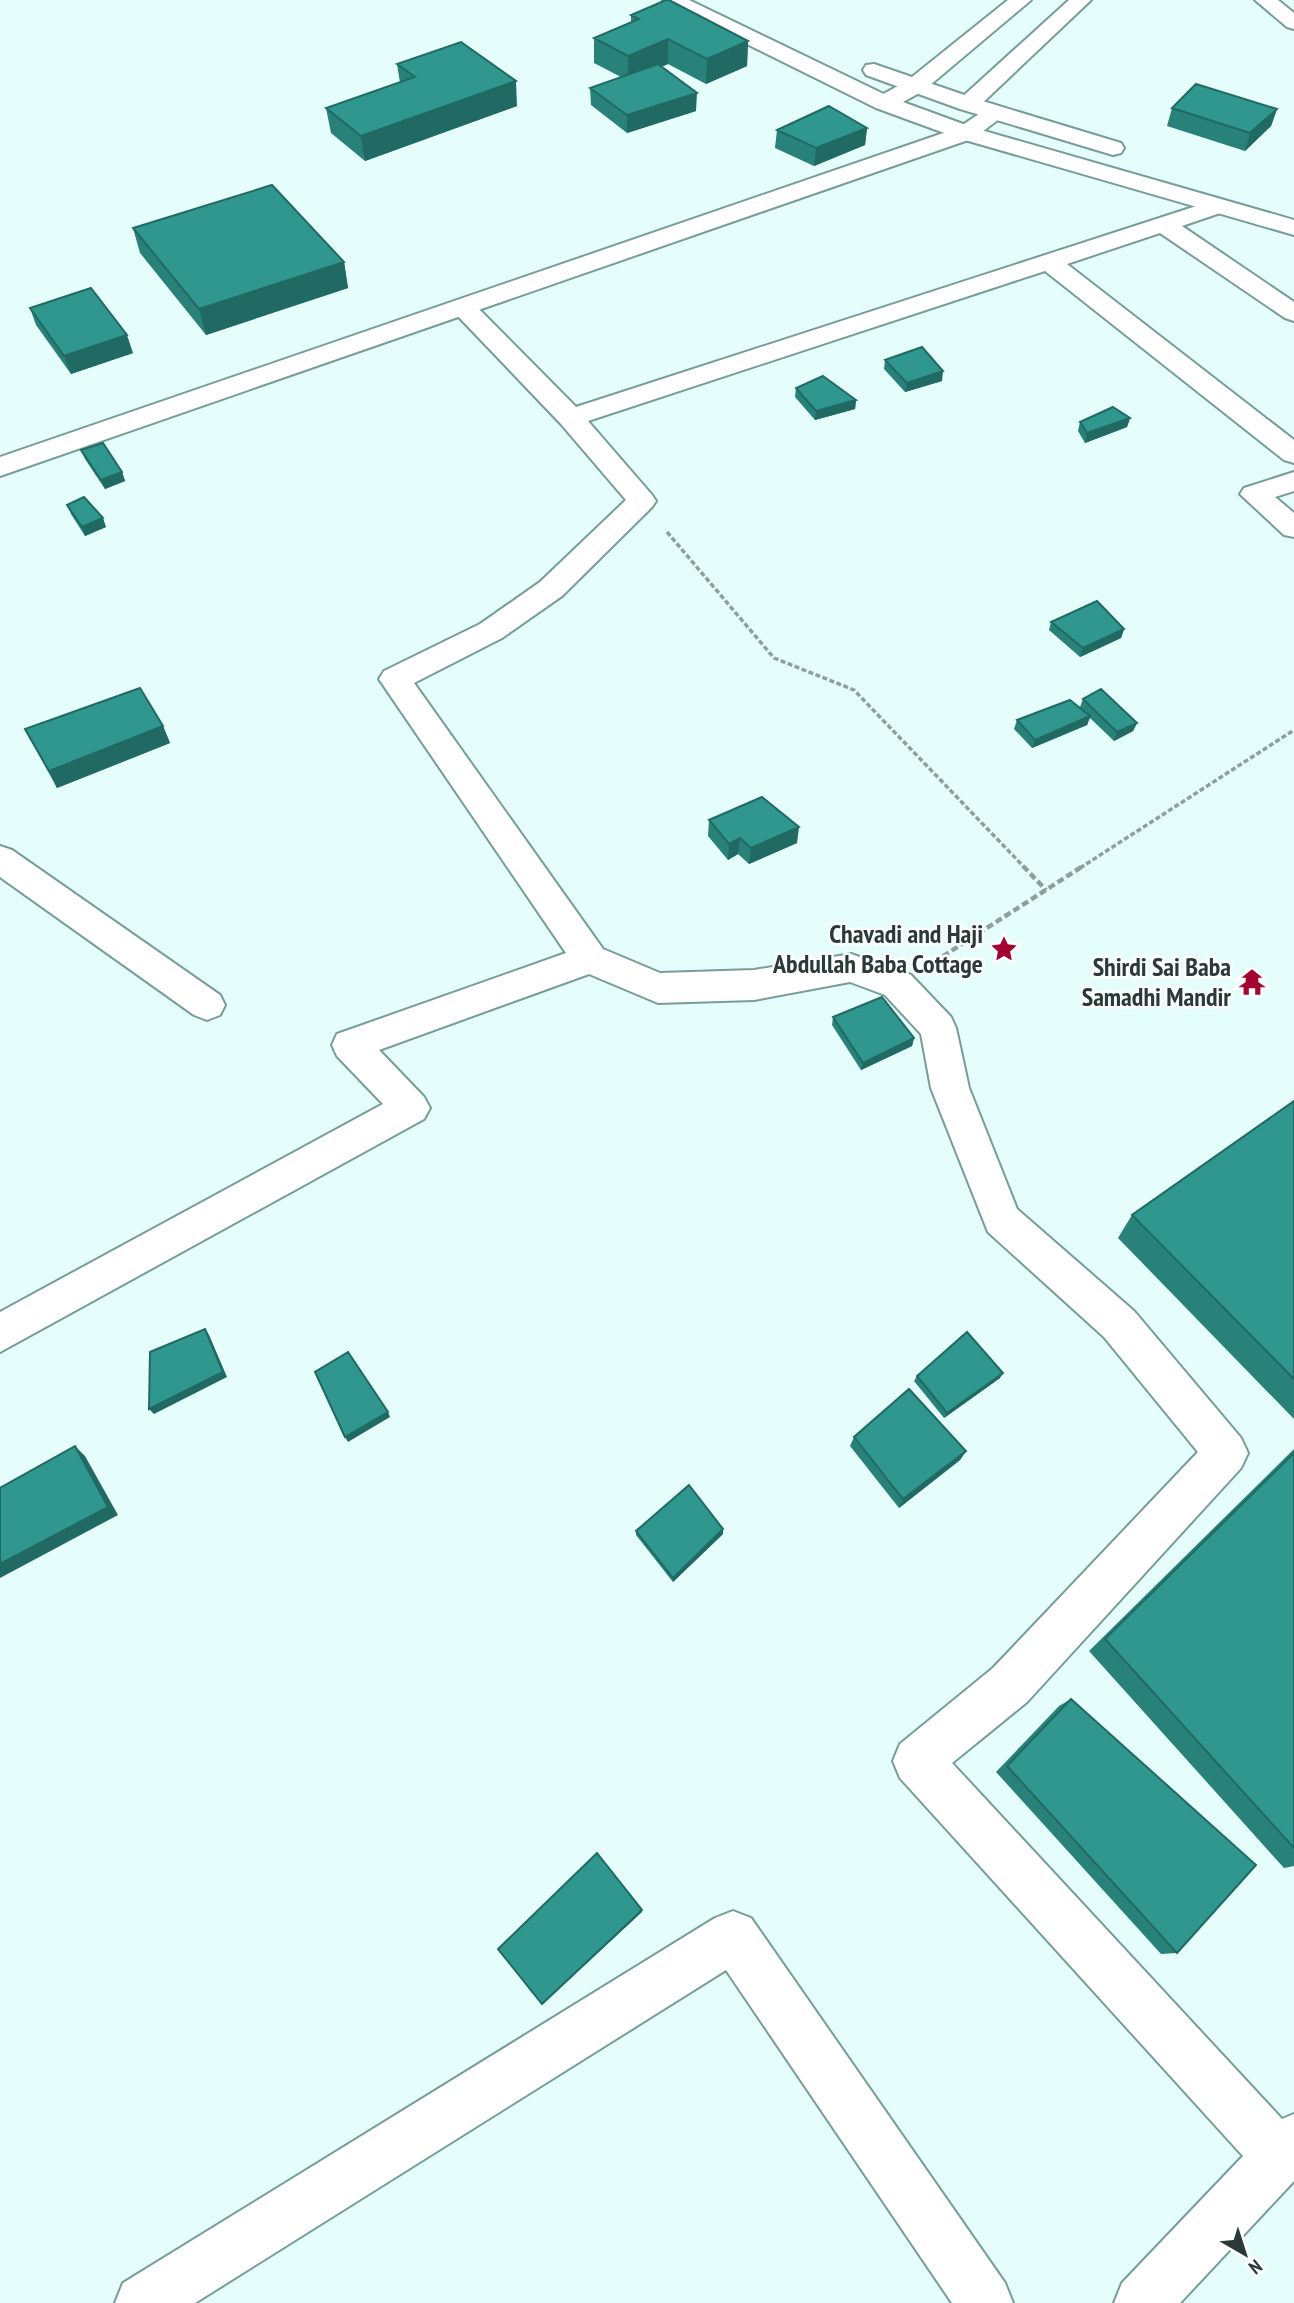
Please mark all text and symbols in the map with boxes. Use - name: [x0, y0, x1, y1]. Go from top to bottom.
- place label: Chavadi and Haji Abdullah Baba Cottage: [772, 917, 983, 980]
- place icon: Chavadi and Haji Abdullah Baba Cottage: [989, 934, 1019, 964]
- place label: Shirdi Sai Baba Samadhi Mandir: [1082, 950, 1231, 1013]
- temple icon: Shirdi Sai Baba Samadhi Mandir: [1237, 967, 1267, 997]
- north arrow: [1210, 2219, 1280, 2289]
- text: N: [1244, 2255, 1267, 2280]

